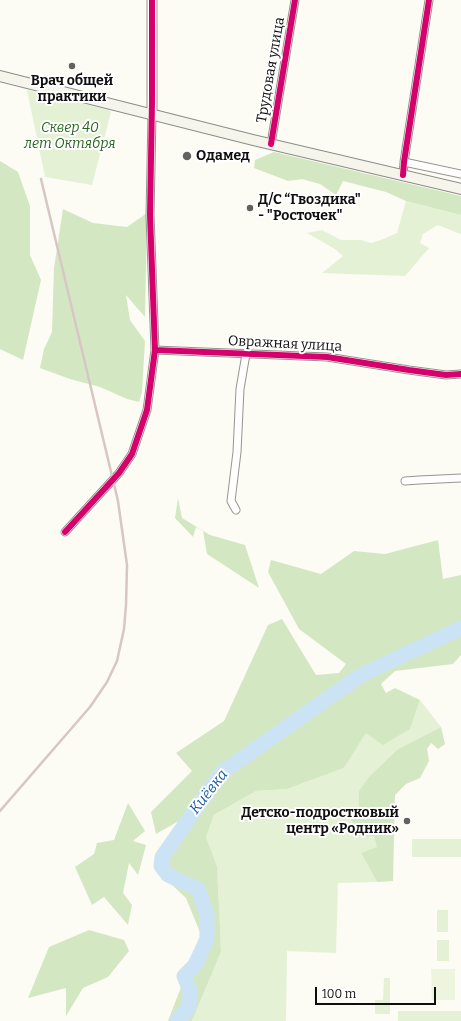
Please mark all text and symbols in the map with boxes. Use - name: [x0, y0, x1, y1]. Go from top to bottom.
- street label: Трудовая улица: [253, 16, 289, 124]
- marker: Врач общей практики: [67, 61, 77, 71]
- place label: Врач общей практики: [31, 73, 113, 106]
- park label: Сквер 40 лет Октября: [24, 120, 116, 152]
- place label: Одамед: [196, 148, 250, 164]
- marker: Одамед: [181, 150, 193, 162]
- place label: Д/С “Гвоздика" - "Росточек": [258, 192, 361, 224]
- marker: Д/С “Гвоздика" - "Росточек": [245, 203, 255, 213]
- street label: Овражная улица: [227, 333, 343, 355]
- water label: Киёвка: [186, 766, 232, 818]
- place label: Детско-подростковый центр «Родник»: [241, 805, 399, 838]
- marker: Детско-подростковый центр «Родник»: [402, 816, 412, 826]
- scale bar: [317, 979, 438, 1005]
- text: 100 m: [322, 987, 356, 1001]

